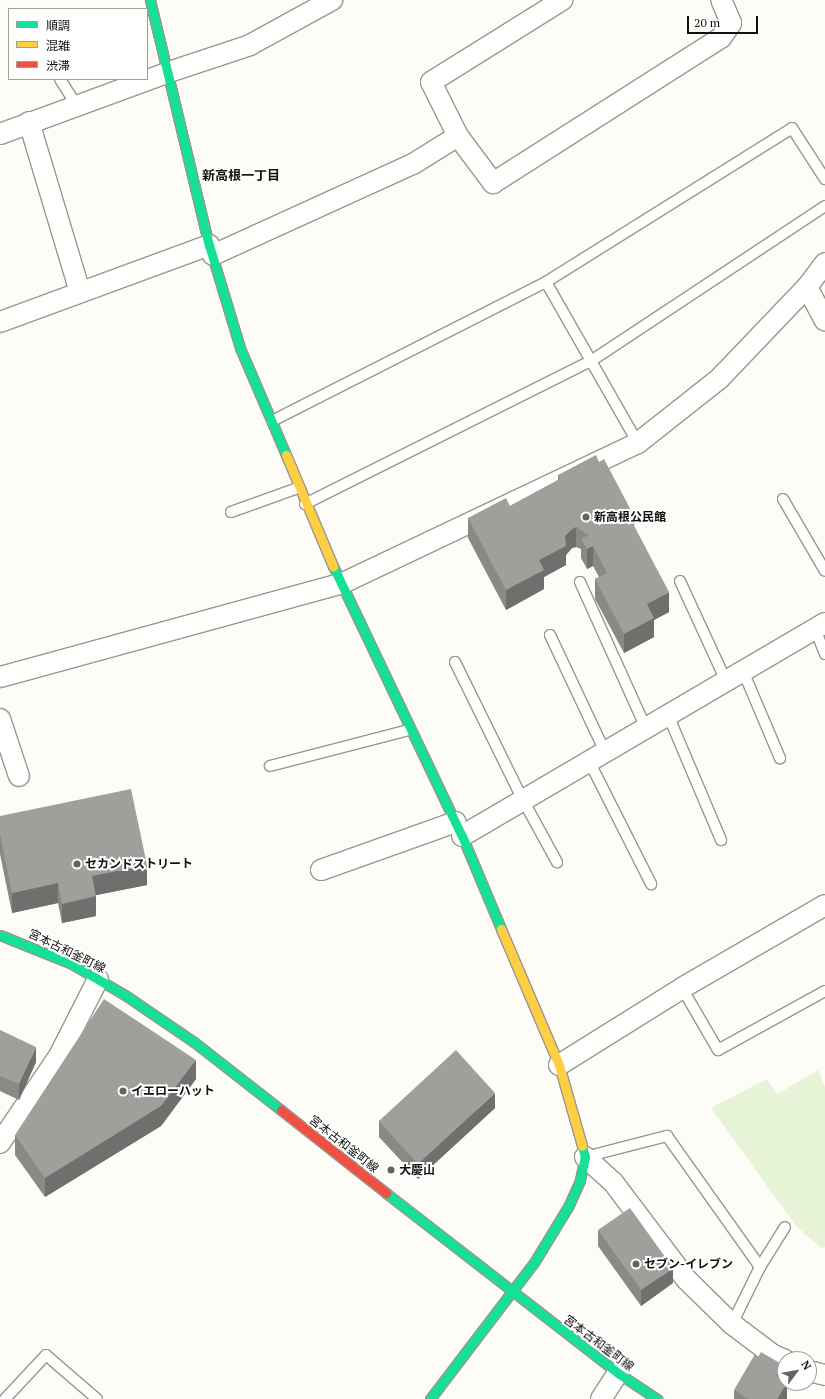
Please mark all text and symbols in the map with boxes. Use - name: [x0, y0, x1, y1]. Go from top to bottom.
- legend: [8, 8, 148, 80]
- scale bar: [689, 8, 760, 34]
- text: 20 m: [694, 15, 720, 30]
- text: 順調: [46, 18, 70, 33]
- text: 混雑: [46, 38, 70, 53]
- text: 渋滞: [46, 58, 70, 73]
- district label: 新高根一丁目: [202, 167, 280, 183]
- place label: 新高根公民館: [594, 510, 666, 524]
- marker: 新高根公民館: [581, 512, 591, 522]
- place label: セカンドストリート: [85, 857, 193, 871]
- marker: セカンドストリート: [72, 859, 82, 869]
- street label: 宮本古和釜町線: [26, 926, 108, 976]
- place label: イエローハット: [131, 1084, 215, 1098]
- marker: イエローハット: [118, 1086, 128, 1096]
- street label: 宮本古和釜町線: [306, 1112, 382, 1176]
- place label: 大慶山: [399, 1163, 435, 1177]
- marker: 大慶山: [386, 1165, 396, 1175]
- place label: セブン-イレブン: [644, 1257, 733, 1271]
- marker: セブン-イレブン: [631, 1259, 641, 1269]
- street label: 宮本古和釜町線: [561, 1312, 637, 1374]
- north arrow: [777, 1351, 817, 1391]
- text: N: [798, 1358, 814, 1372]

